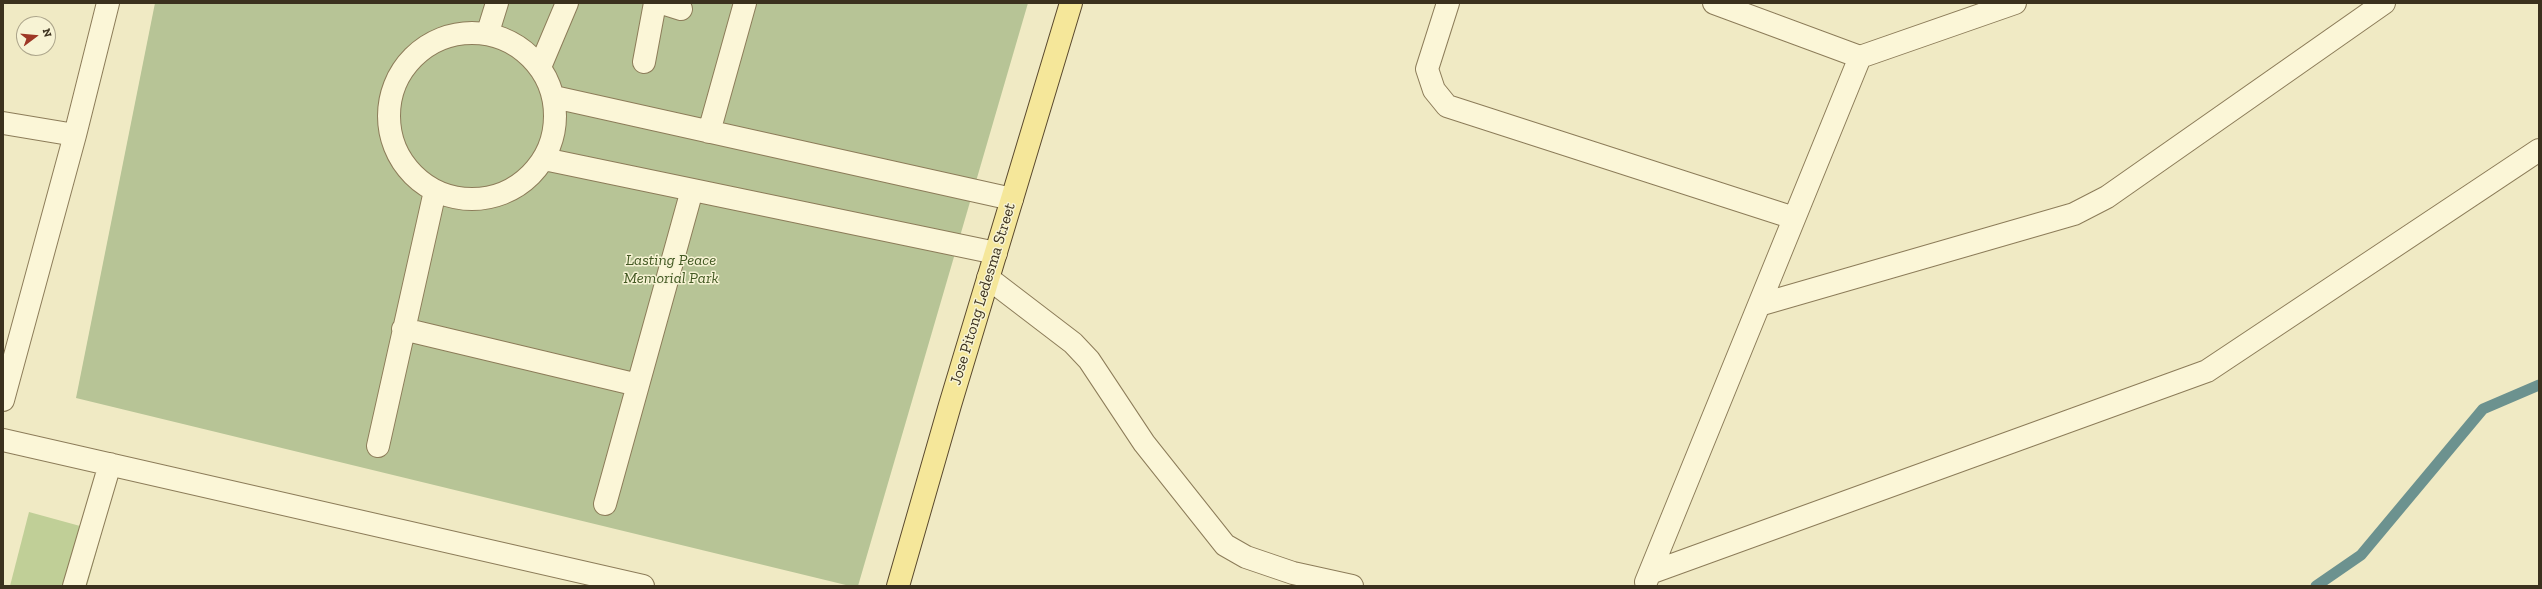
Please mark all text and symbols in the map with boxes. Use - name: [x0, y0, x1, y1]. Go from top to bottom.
- north arrow: [16, 16, 56, 56]
- text: N: [40, 27, 54, 39]
- street label: Jose Pitong Ledesma Street: [946, 201, 1020, 387]
- park label: Lasting Peace Memorial Park: [623, 250, 719, 288]

